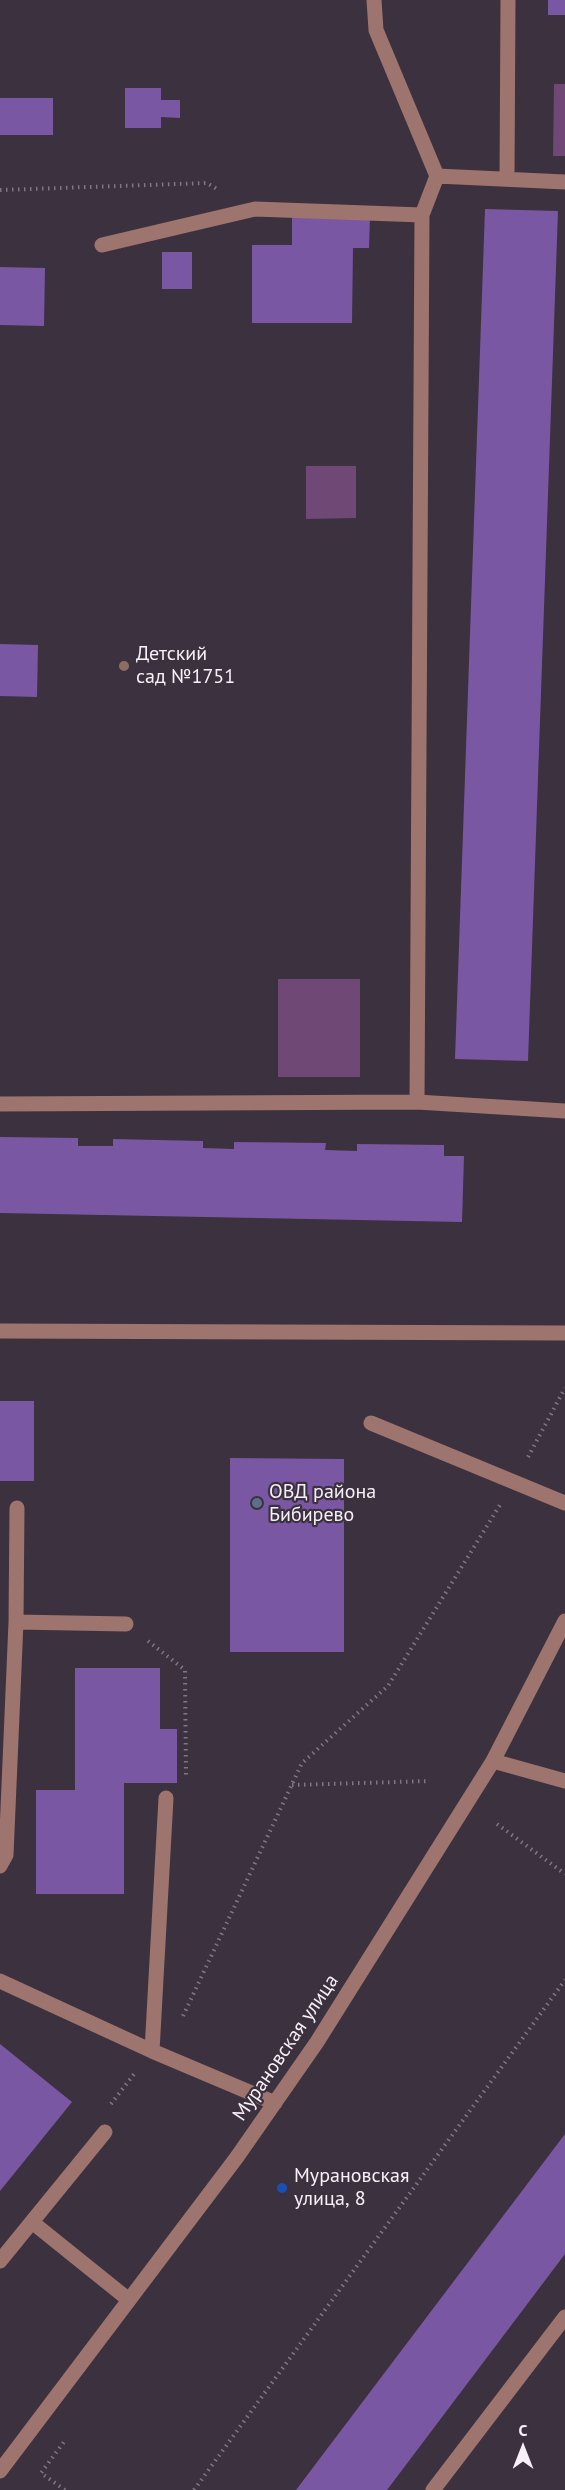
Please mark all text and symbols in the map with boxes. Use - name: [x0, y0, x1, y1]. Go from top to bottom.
- place label: Детский сад №1751: [136, 642, 235, 689]
- marker: Детский сад №1751: [117, 659, 131, 673]
- place label: ОВД района Бибирево: [269, 1480, 376, 1527]
- marker: ОВД района Бибирево: [250, 1496, 264, 1510]
- street label: Мурановская улица: [228, 1970, 344, 2126]
- place label: Мурановская улица, 8: [294, 2164, 409, 2211]
- marker: Мурановская улица, 8: [275, 2181, 289, 2195]
- north arrow: [493, 2418, 553, 2478]
- text: С: [519, 2420, 527, 2440]

